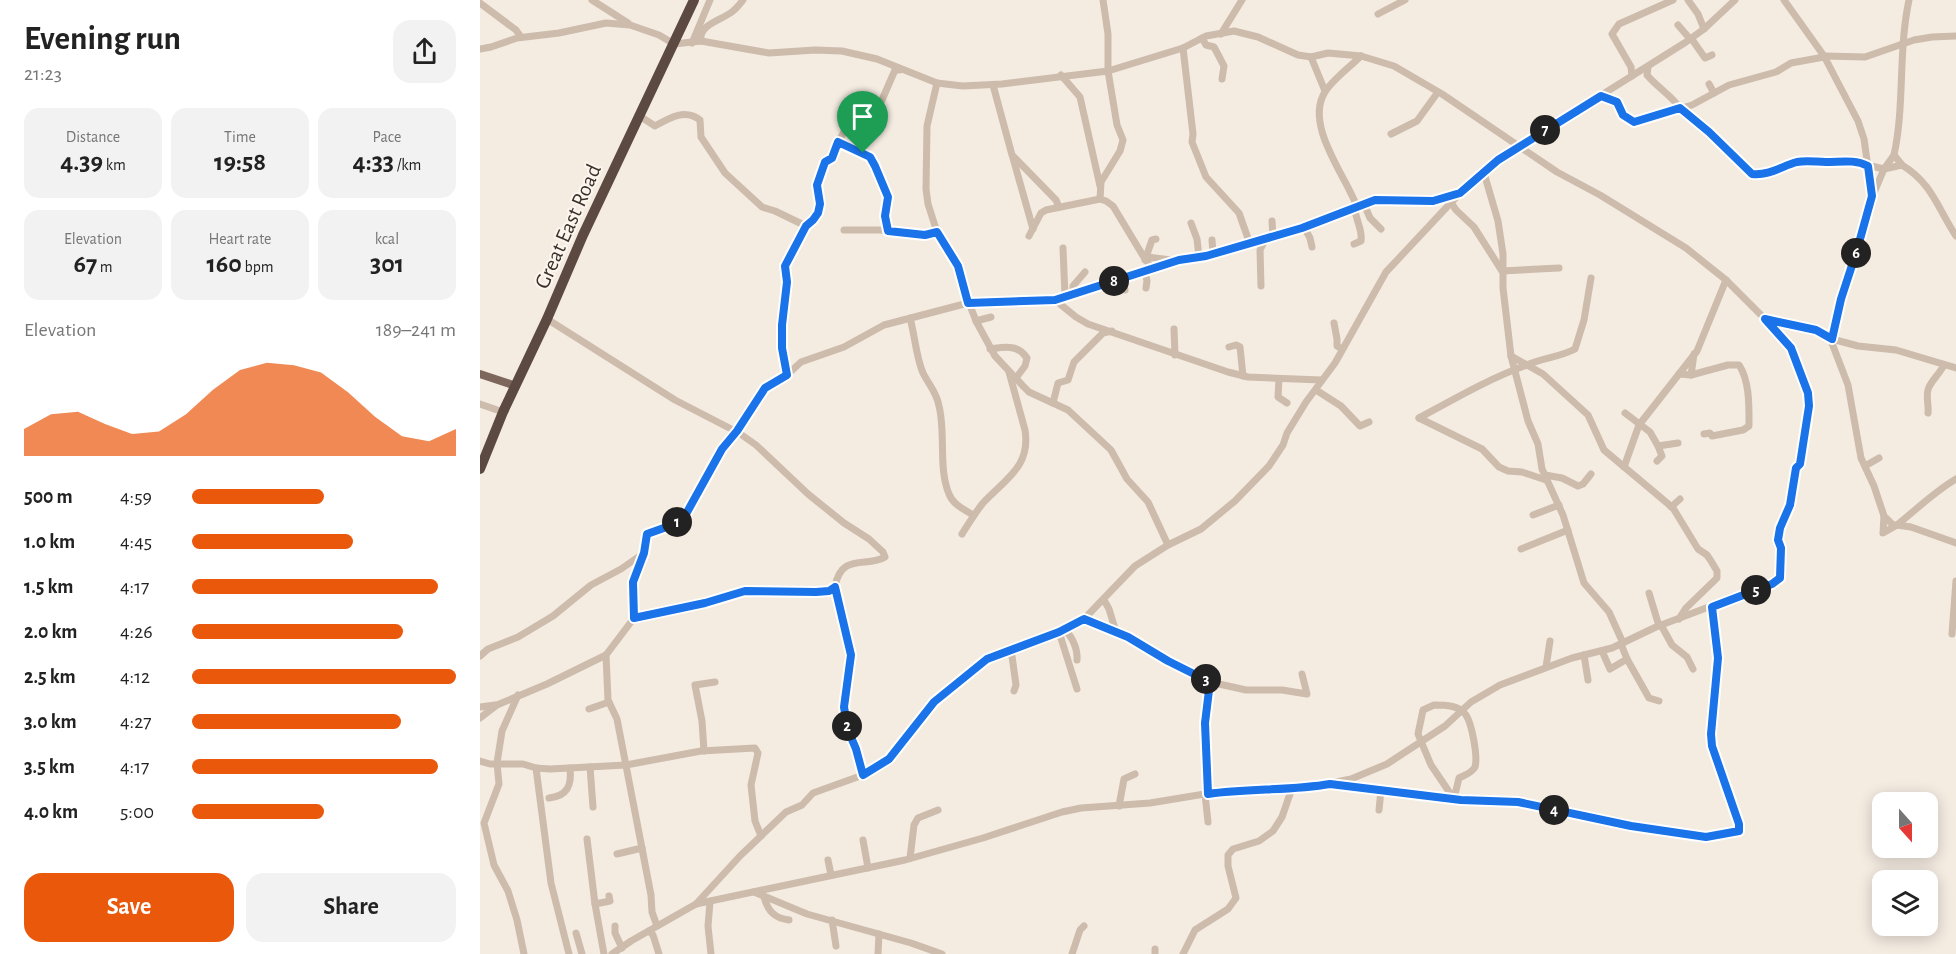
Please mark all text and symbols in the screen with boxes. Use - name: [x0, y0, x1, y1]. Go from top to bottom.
- button: share: [393, 20, 456, 83]
- text: Evening run: [24, 23, 181, 56]
- text: 21:23: [24, 64, 62, 84]
- pin: [837, 91, 888, 153]
- icon: arrive: [846, 100, 879, 133]
- pin: 7: [1530, 115, 1560, 145]
- text: 7: [1542, 122, 1548, 138]
- text: Distance: [66, 129, 120, 145]
- text: Time: [224, 129, 256, 145]
- text: Pace: [373, 129, 401, 145]
- text: 4.39: [60, 149, 103, 175]
- text: 19:58: [214, 149, 266, 175]
- text: 4:33: [353, 149, 394, 175]
- text: km: [103, 157, 126, 173]
- text: /km: [394, 157, 421, 173]
- street label: Great East Road: [531, 161, 605, 292]
- text: Elevation: [64, 231, 122, 247]
- text: Heart rate: [209, 231, 271, 247]
- text: kcal: [375, 231, 399, 247]
- pin: 6: [1841, 238, 1871, 268]
- text: 6: [1852, 245, 1860, 261]
- text: 67: [73, 251, 97, 277]
- text: 160: [206, 251, 242, 277]
- text: 301: [370, 251, 404, 277]
- text: m: [97, 259, 113, 275]
- text: bpm: [242, 259, 274, 275]
- pin: 8: [1099, 266, 1129, 296]
- text: 8: [1110, 273, 1118, 289]
- text: Elevation: [24, 320, 96, 340]
- text: 189–241 m: [376, 320, 456, 340]
- text: 500 m: [24, 487, 73, 507]
- text: 4:59: [120, 487, 152, 507]
- pin: 1: [662, 507, 692, 537]
- text: 1: [674, 514, 680, 530]
- text: 1.0 km: [24, 532, 75, 552]
- text: 4:45: [120, 532, 152, 552]
- pin: 5: [1741, 575, 1771, 605]
- text: 1.5 km: [24, 577, 73, 597]
- text: 4:17: [120, 577, 149, 597]
- text: 5: [1753, 582, 1759, 598]
- text: 2.0 km: [24, 622, 77, 642]
- text: 4:26: [120, 622, 153, 642]
- pin: 3: [1191, 664, 1221, 694]
- text: 2.5 km: [24, 667, 76, 687]
- text: 4:12: [120, 667, 150, 687]
- text: 3: [1203, 671, 1209, 687]
- pin: 2: [832, 711, 862, 741]
- text: 3.0 km: [24, 712, 77, 732]
- text: 4:27: [120, 712, 152, 732]
- text: 2: [843, 718, 851, 734]
- text: 3.5 km: [24, 757, 75, 777]
- text: 4:17: [120, 757, 149, 777]
- north arrow: [1872, 792, 1938, 858]
- map controls: [1872, 792, 1938, 936]
- pin: 4: [1539, 795, 1569, 825]
- text: 4.0 km: [24, 802, 78, 822]
- text: 5:00: [120, 802, 154, 822]
- text: 4: [1550, 802, 1558, 818]
- button: layers: [1872, 870, 1938, 936]
- button: Save: [24, 873, 234, 942]
- button: Share: [246, 873, 456, 942]

